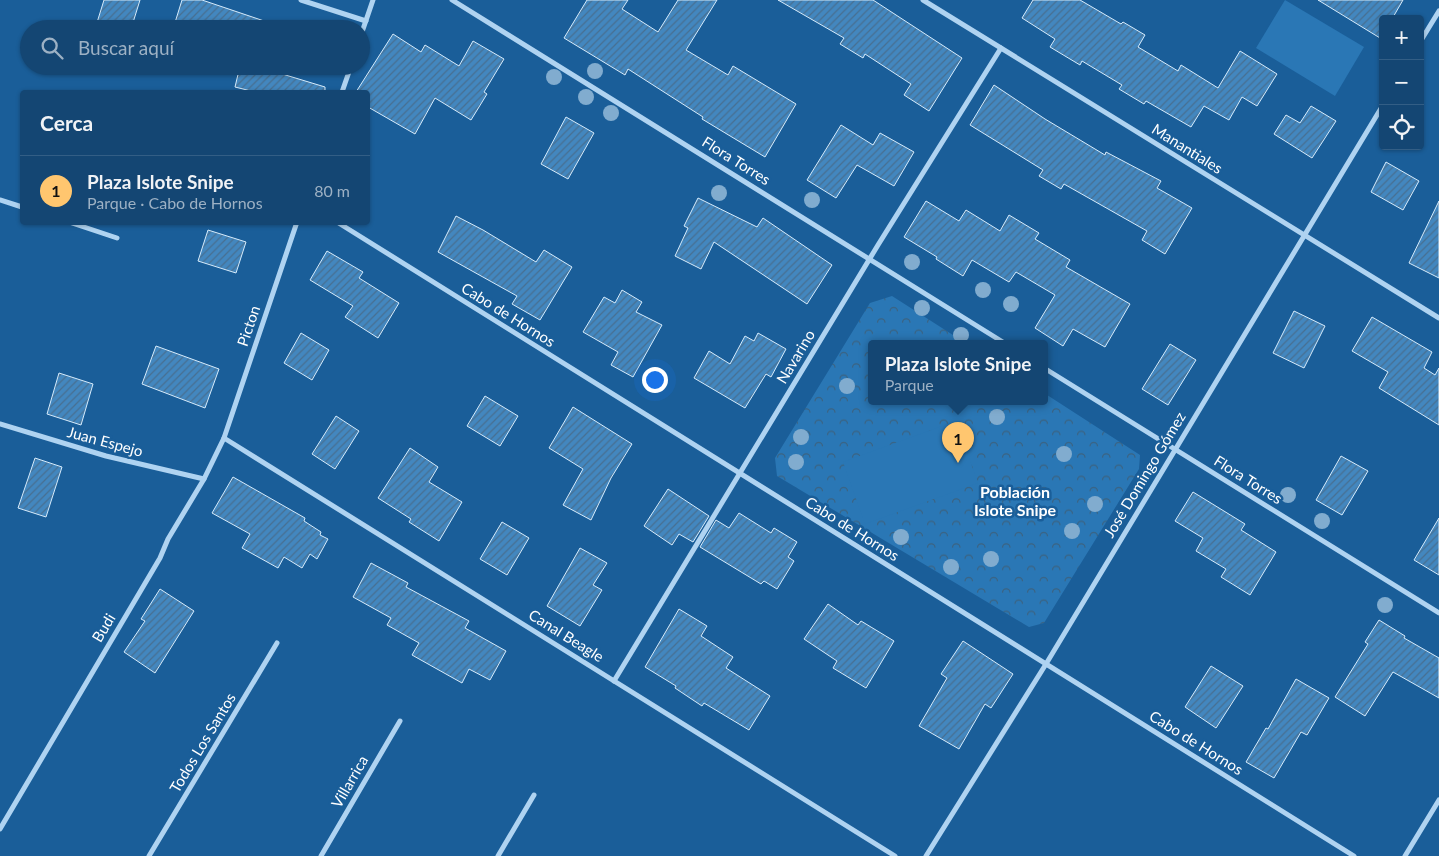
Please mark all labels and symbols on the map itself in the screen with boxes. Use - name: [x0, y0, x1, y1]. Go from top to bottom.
- street label: Manantiales: [1149, 119, 1226, 177]
- street label: Flora Torres: [699, 132, 774, 188]
- street label: Cabo de Hornos: [458, 278, 559, 350]
- street label: Picton: [233, 303, 263, 348]
- street label: Navarino: [772, 326, 818, 387]
- your location: [642, 367, 668, 393]
- street label: José Domingo Gómez: [1100, 408, 1189, 541]
- street label: Juan Espejo: [65, 422, 145, 460]
- pin: 1: [942, 422, 974, 463]
- street label: Flora Torres: [1211, 451, 1286, 507]
- district label: Población Islote Snipe: [974, 482, 1057, 519]
- street label: Cabo de Hornos: [802, 492, 903, 564]
- street label: Canal Beagle: [526, 605, 607, 665]
- street label: Budi: [88, 610, 119, 645]
- street label: Todos Los Santos: [165, 689, 239, 795]
- street label: Cabo de Hornos: [1146, 706, 1247, 778]
- street label: Villarrica: [327, 752, 371, 811]

